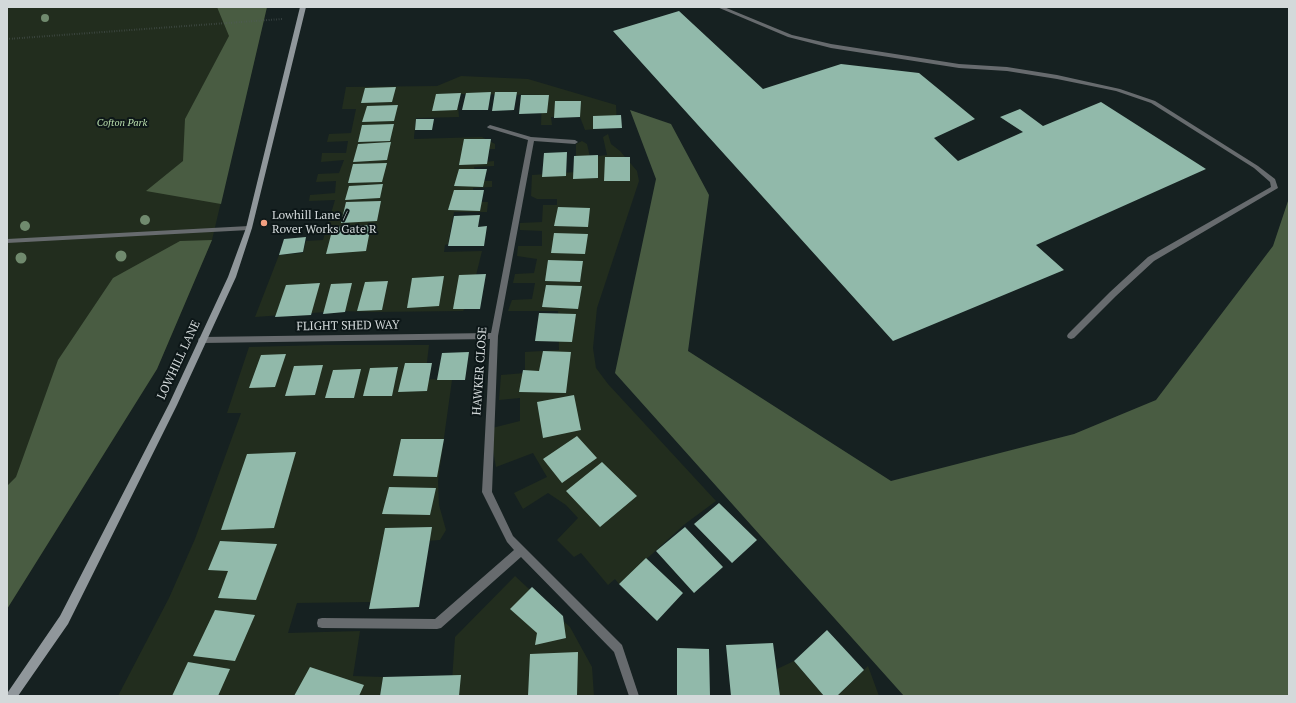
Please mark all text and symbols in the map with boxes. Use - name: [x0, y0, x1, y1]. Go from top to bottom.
- park label: Cofton Park: [97, 117, 147, 129]
- place label: Lowhill Lane / Rover Works Gate R: [272, 209, 377, 237]
- marker: Lowhill Lane / Rover Works Gate R: [259, 218, 269, 228]
- street label: LOWHILL LANE: [154, 318, 204, 402]
- street label: FLIGHT SHED WAY: [296, 318, 400, 334]
- street label: HAWKER CLOSE: [470, 326, 490, 416]

